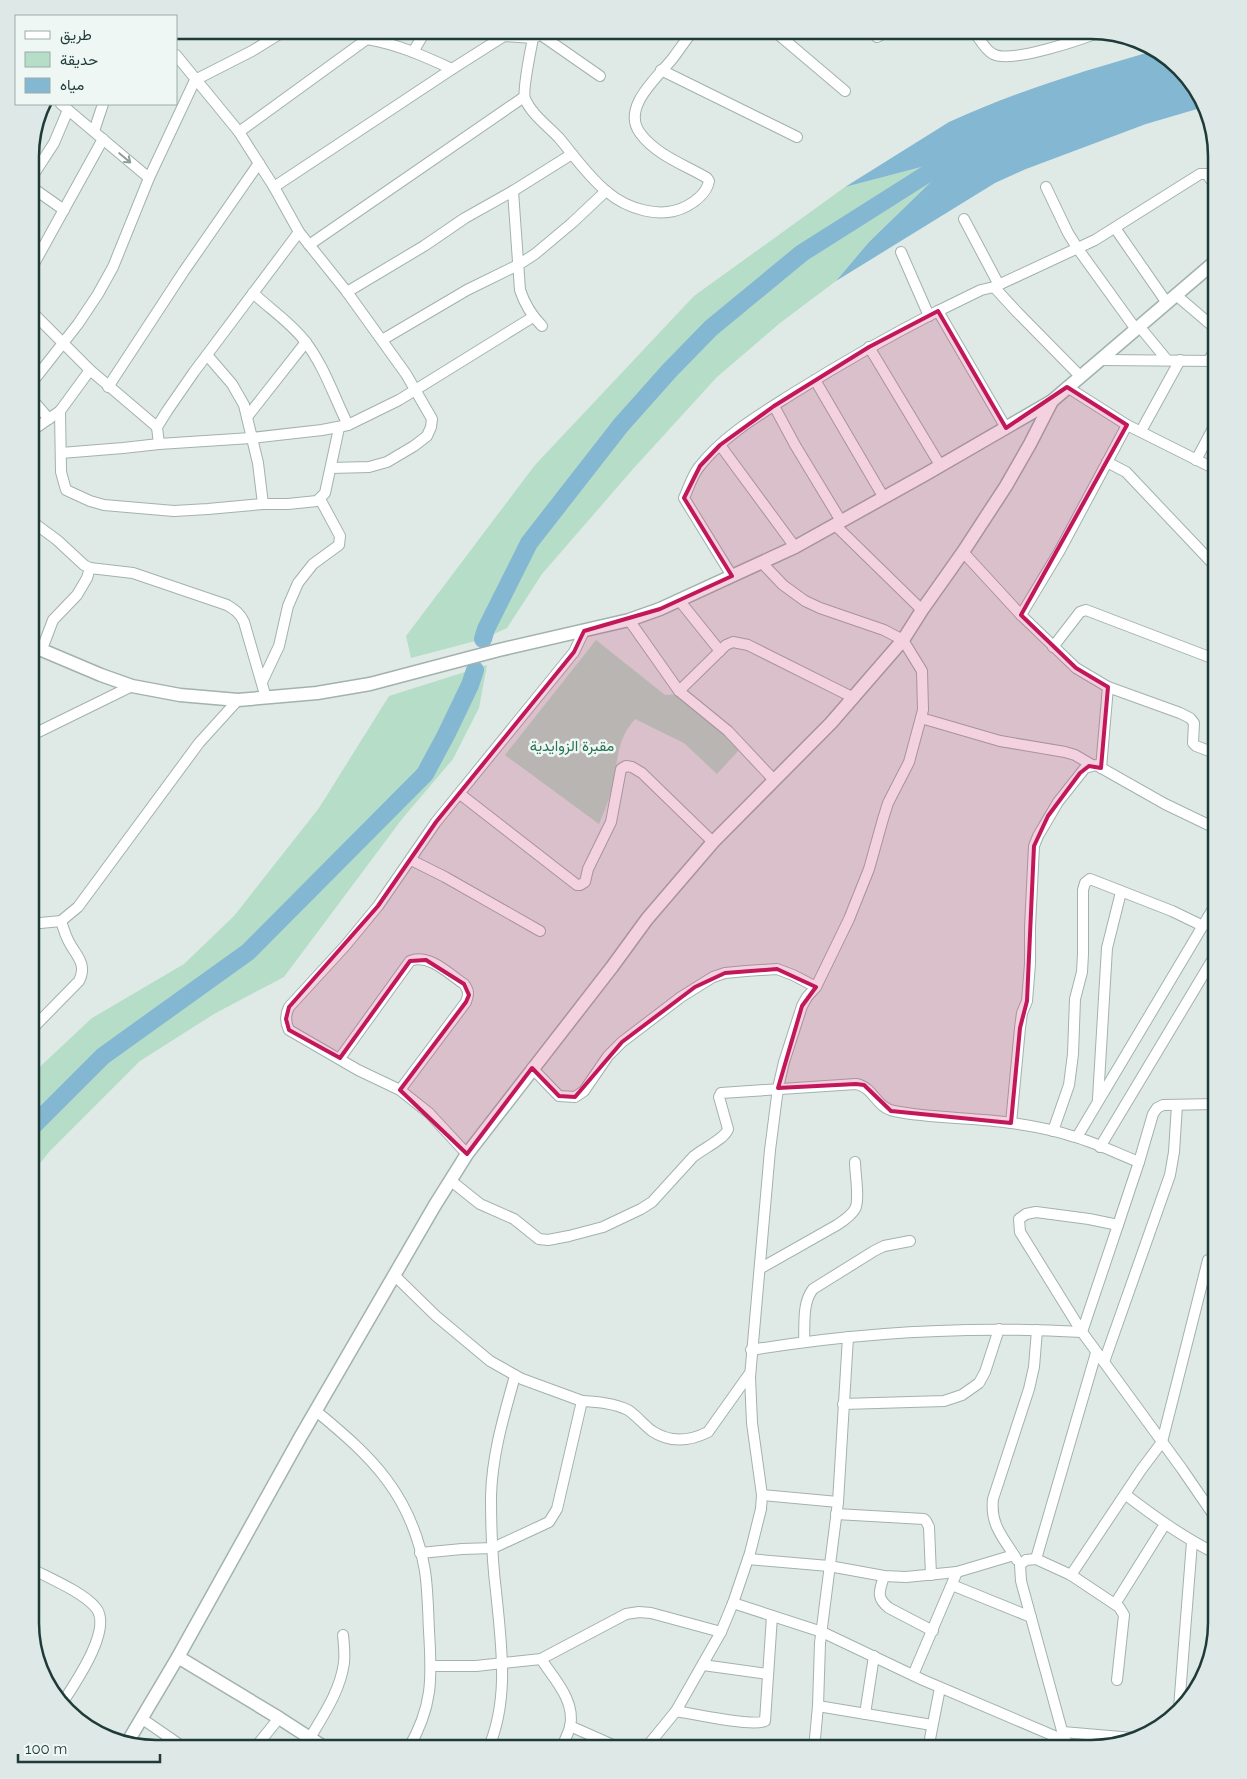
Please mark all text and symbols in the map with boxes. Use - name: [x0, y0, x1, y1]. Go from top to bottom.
- legend: [15, 15, 178, 105]
- text: طريق: [60, 26, 92, 45]
- text: حديقة: [60, 51, 98, 69]
- text: مياه: [60, 76, 84, 94]
- one-way arrow: [118, 152, 131, 163]
- park label: مقبرة الزوايدية: [530, 737, 614, 755]
- scale bar: [18, 1732, 160, 1764]
- text: 100 m: [25, 1740, 67, 1758]

